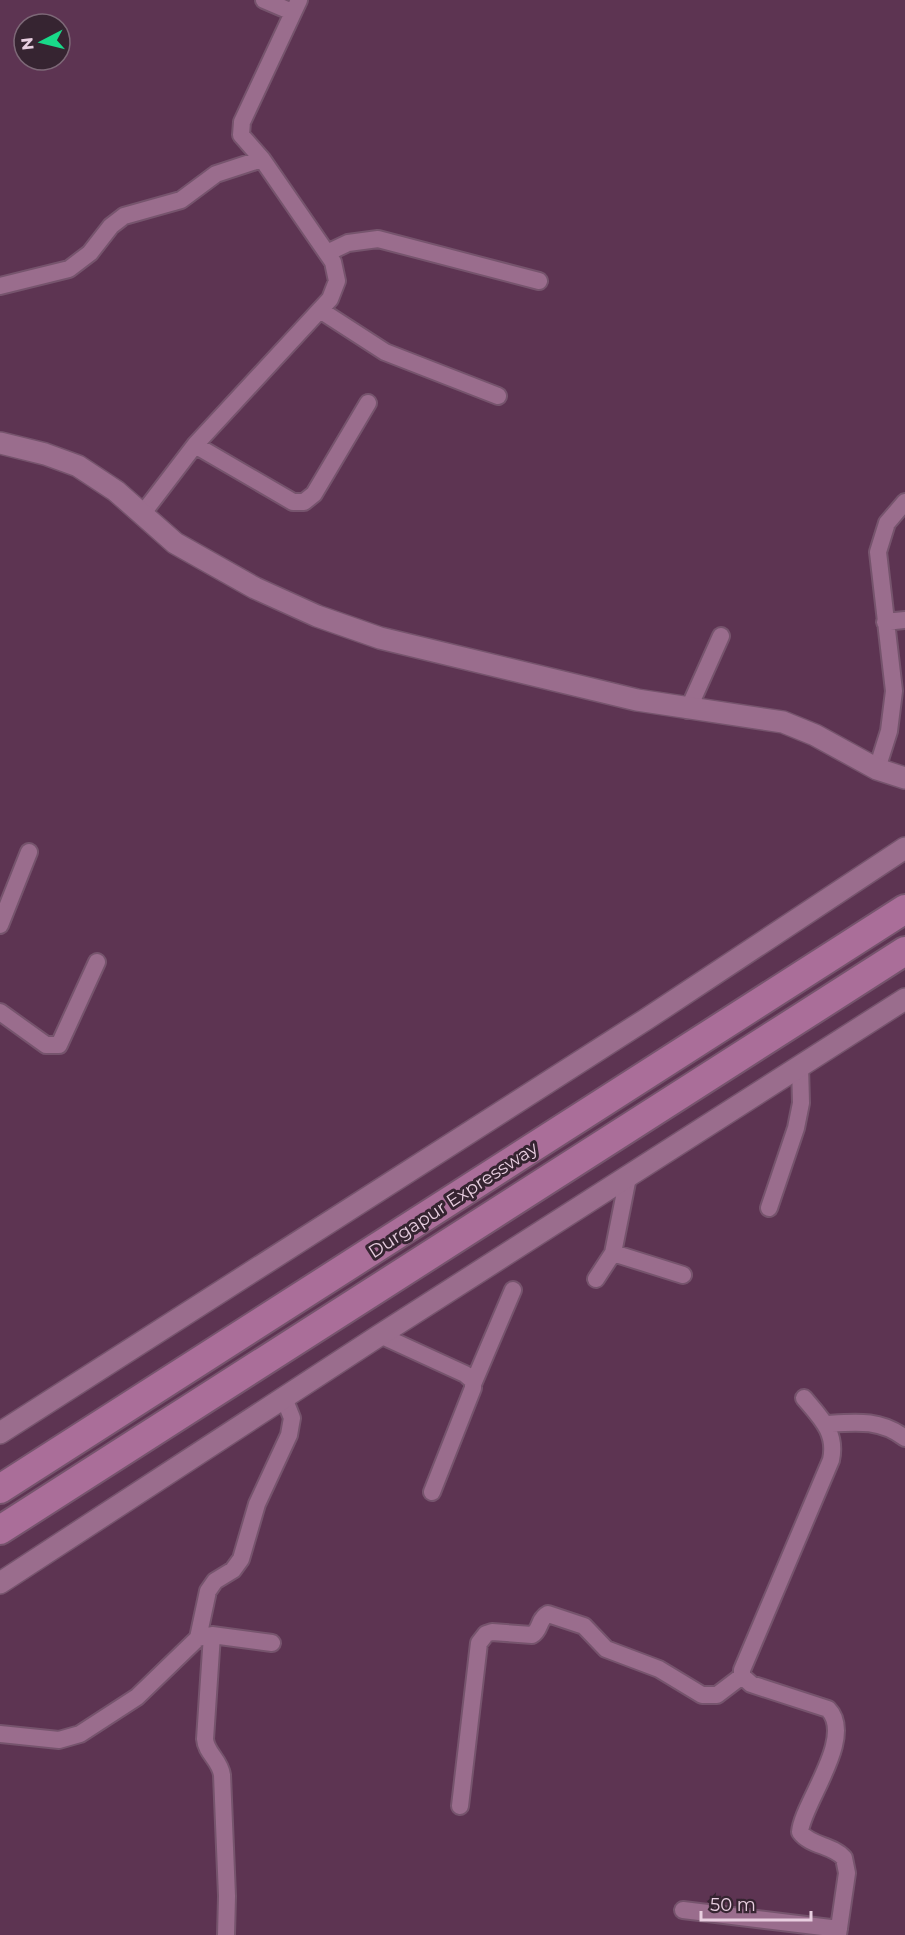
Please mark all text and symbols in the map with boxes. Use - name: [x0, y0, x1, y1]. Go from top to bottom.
- north arrow: [12, 12, 72, 72]
- text: N: [17, 36, 38, 51]
- street label: Durgapur Expressway: [364, 1137, 542, 1263]
- scale bar: [701, 1884, 810, 1922]
- text: 50 m: [710, 1894, 756, 1916]

